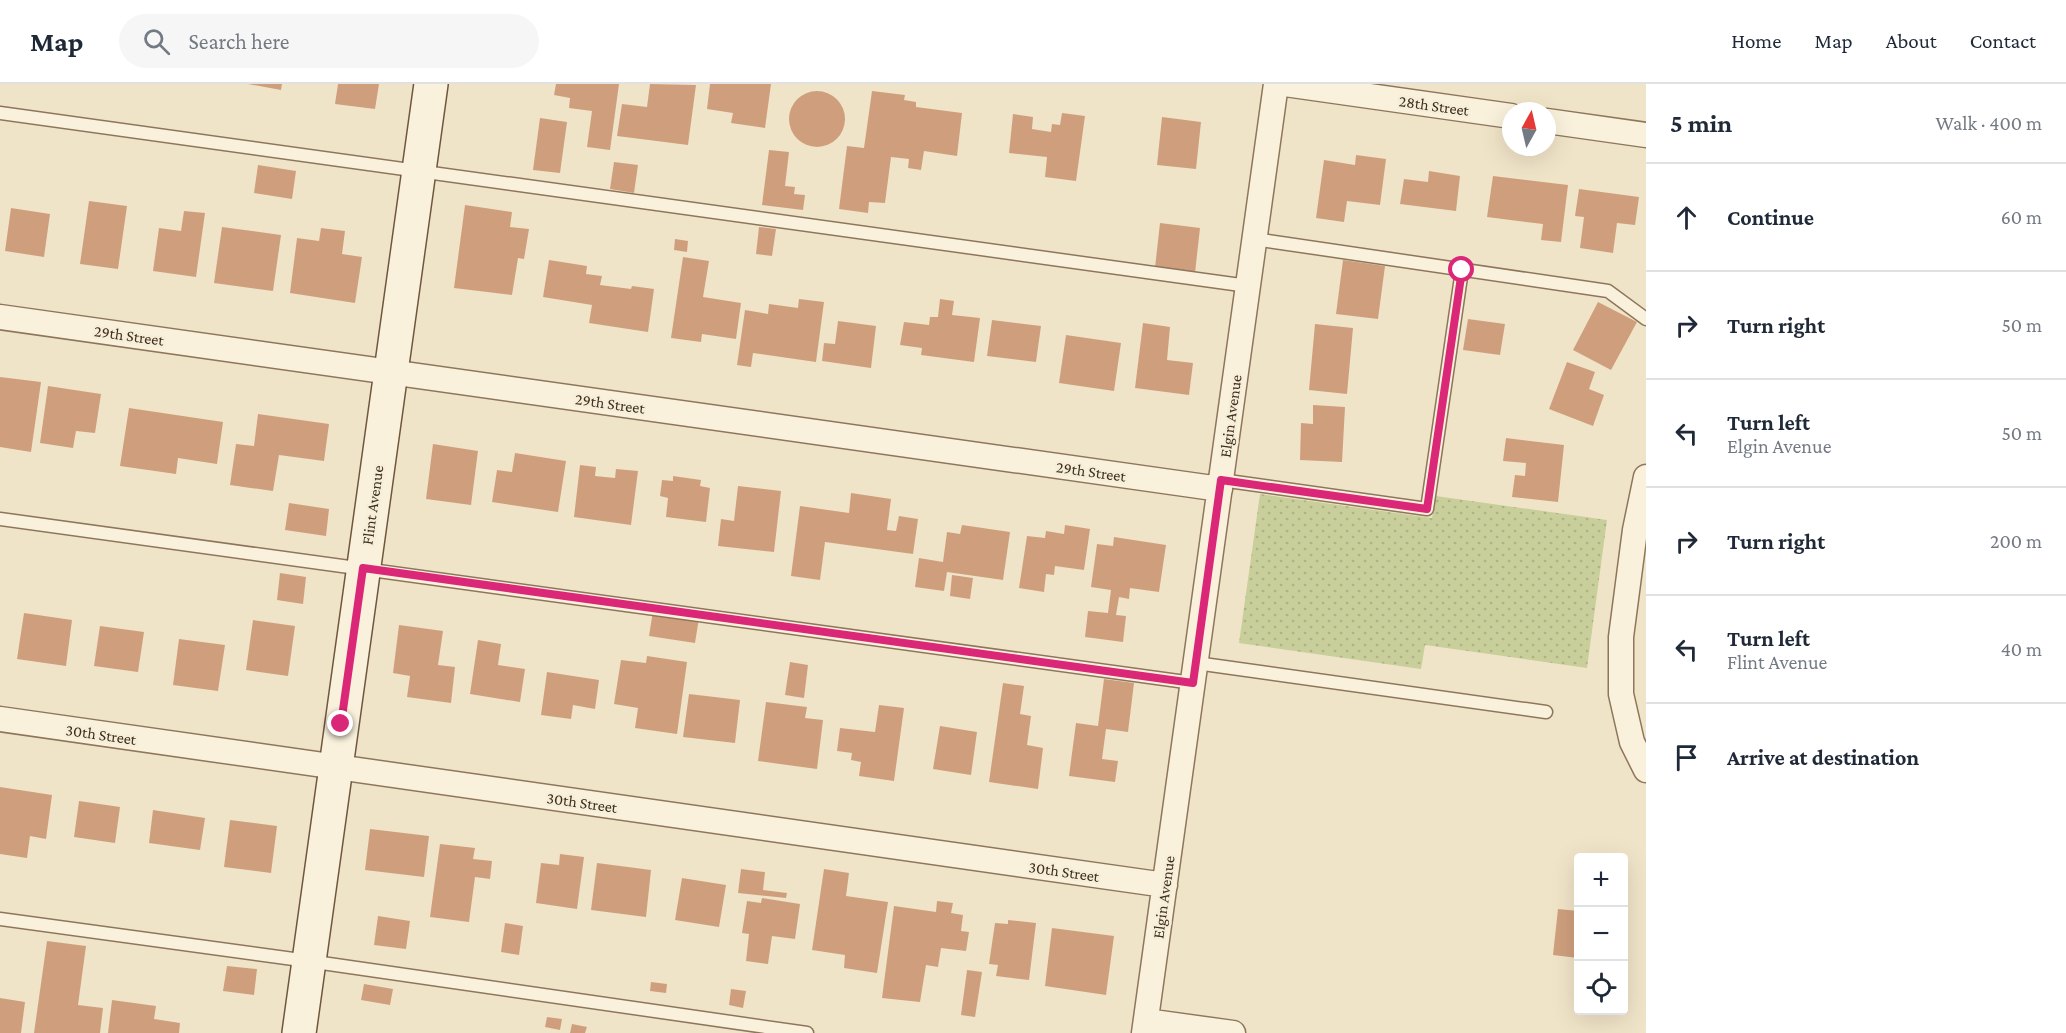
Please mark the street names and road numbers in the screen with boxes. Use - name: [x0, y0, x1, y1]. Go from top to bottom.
- street label: 28th Street: [1398, 92, 1471, 119]
- street label: 29th Street: [93, 322, 166, 349]
- street label: Elgin Avenue: [1216, 374, 1246, 459]
- street label: 29th Street: [574, 390, 647, 417]
- street label: 29th Street: [1055, 458, 1128, 485]
- street label: Flint Avenue: [358, 464, 387, 546]
- street label: 30th Street: [65, 721, 138, 748]
- street label: 30th Street: [546, 789, 619, 816]
- street label: Elgin Avenue: [1149, 855, 1179, 940]
- street label: 30th Street: [1028, 858, 1101, 885]

